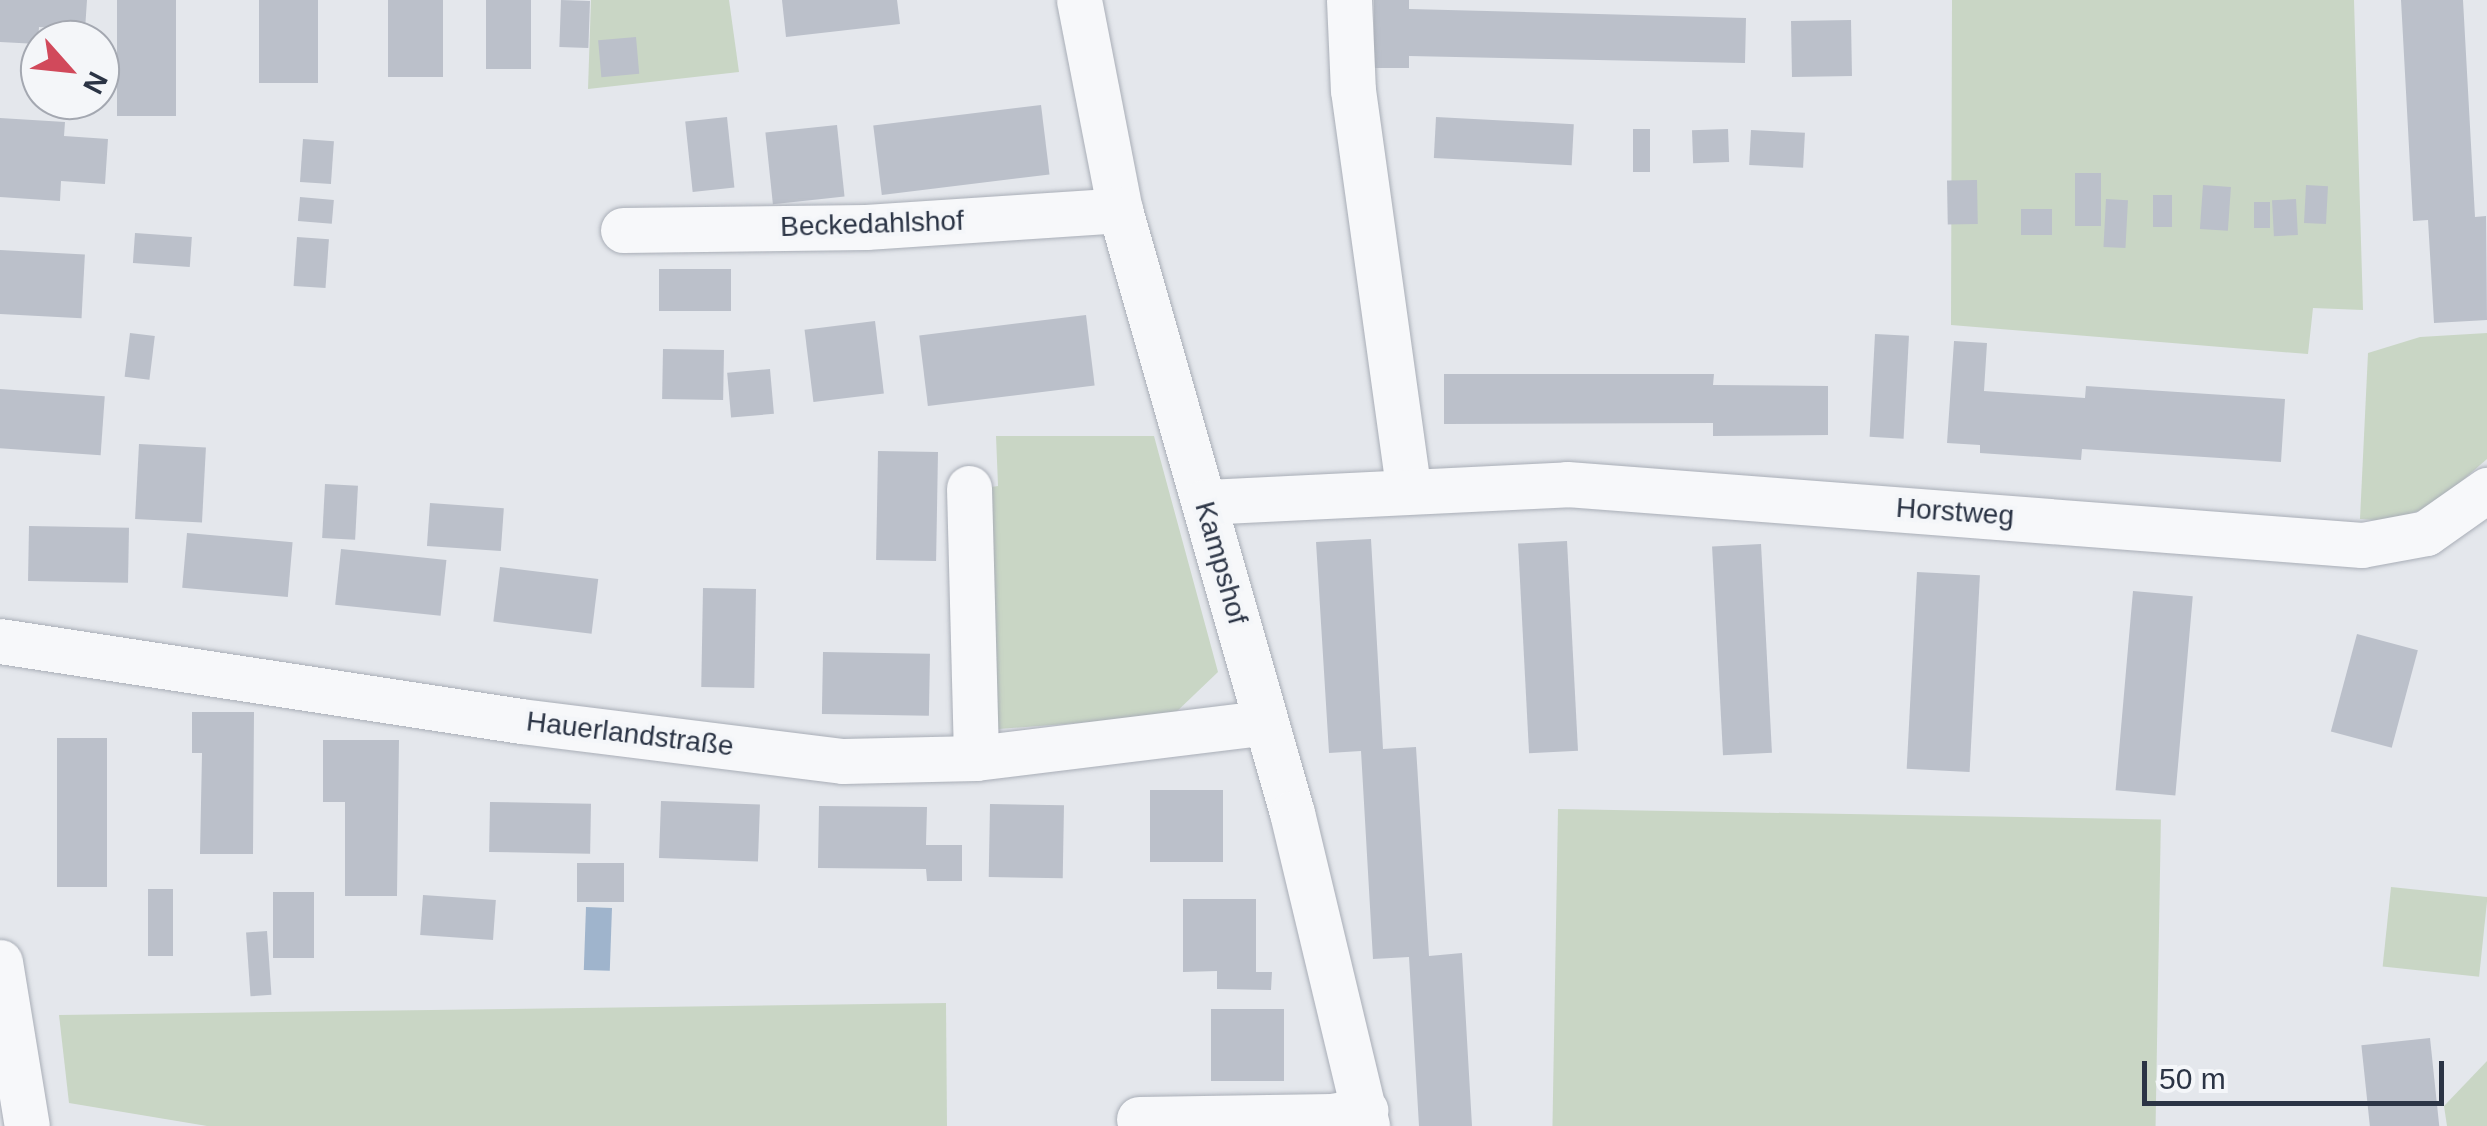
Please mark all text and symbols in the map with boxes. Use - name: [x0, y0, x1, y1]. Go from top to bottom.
- north arrow: [20, 20, 120, 120]
- text: N: [77, 67, 114, 99]
- street label: Beckedahlshof: [780, 204, 964, 244]
- street label: Horstweg: [1895, 491, 2015, 533]
- street label: Kampshof: [1187, 498, 1255, 628]
- street label: Hauerlandstraße: [524, 705, 736, 763]
- scale bar: [2147, 1041, 2450, 1103]
- text: 50 m: [2159, 1062, 2226, 1095]

